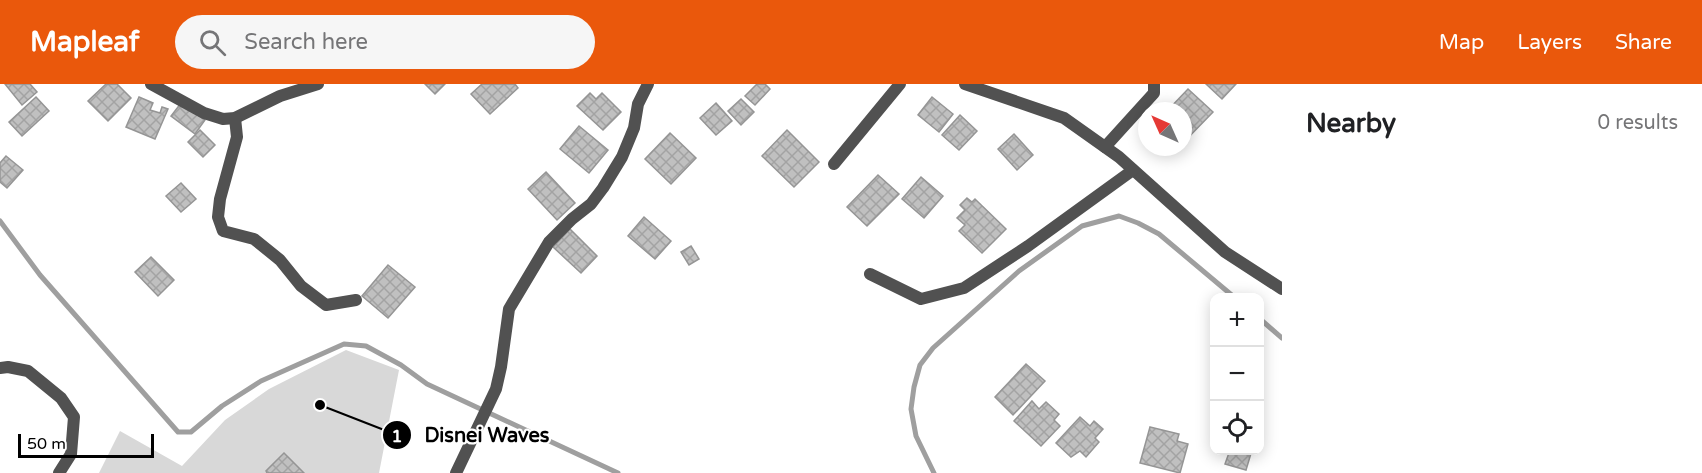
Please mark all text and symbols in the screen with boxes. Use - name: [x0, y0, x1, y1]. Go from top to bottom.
- search box: [175, 15, 595, 69]
- text: Mapleaf: [30, 25, 139, 59]
- icon: search: [196, 26, 229, 59]
- text: Search here: [244, 29, 368, 55]
- text: Map: [1439, 30, 1484, 55]
- text: Layers: [1517, 30, 1582, 55]
- text: Share: [1615, 30, 1672, 55]
- north arrow: [1138, 102, 1192, 156]
- text: Nearby: [1306, 108, 1396, 139]
- text: 0 results: [1598, 111, 1678, 135]
- map controls: [1210, 293, 1264, 455]
- button: +: [1210, 293, 1264, 347]
- button: −: [1210, 347, 1264, 401]
- button: locate: [1210, 401, 1264, 455]
- callout: Disnei Waves: [382, 416, 561, 454]
- text: Disnei Waves: [425, 424, 550, 448]
- text: 1: [391, 425, 403, 447]
- scale bar: [18, 431, 154, 458]
- text: 50 m: [27, 434, 66, 454]

